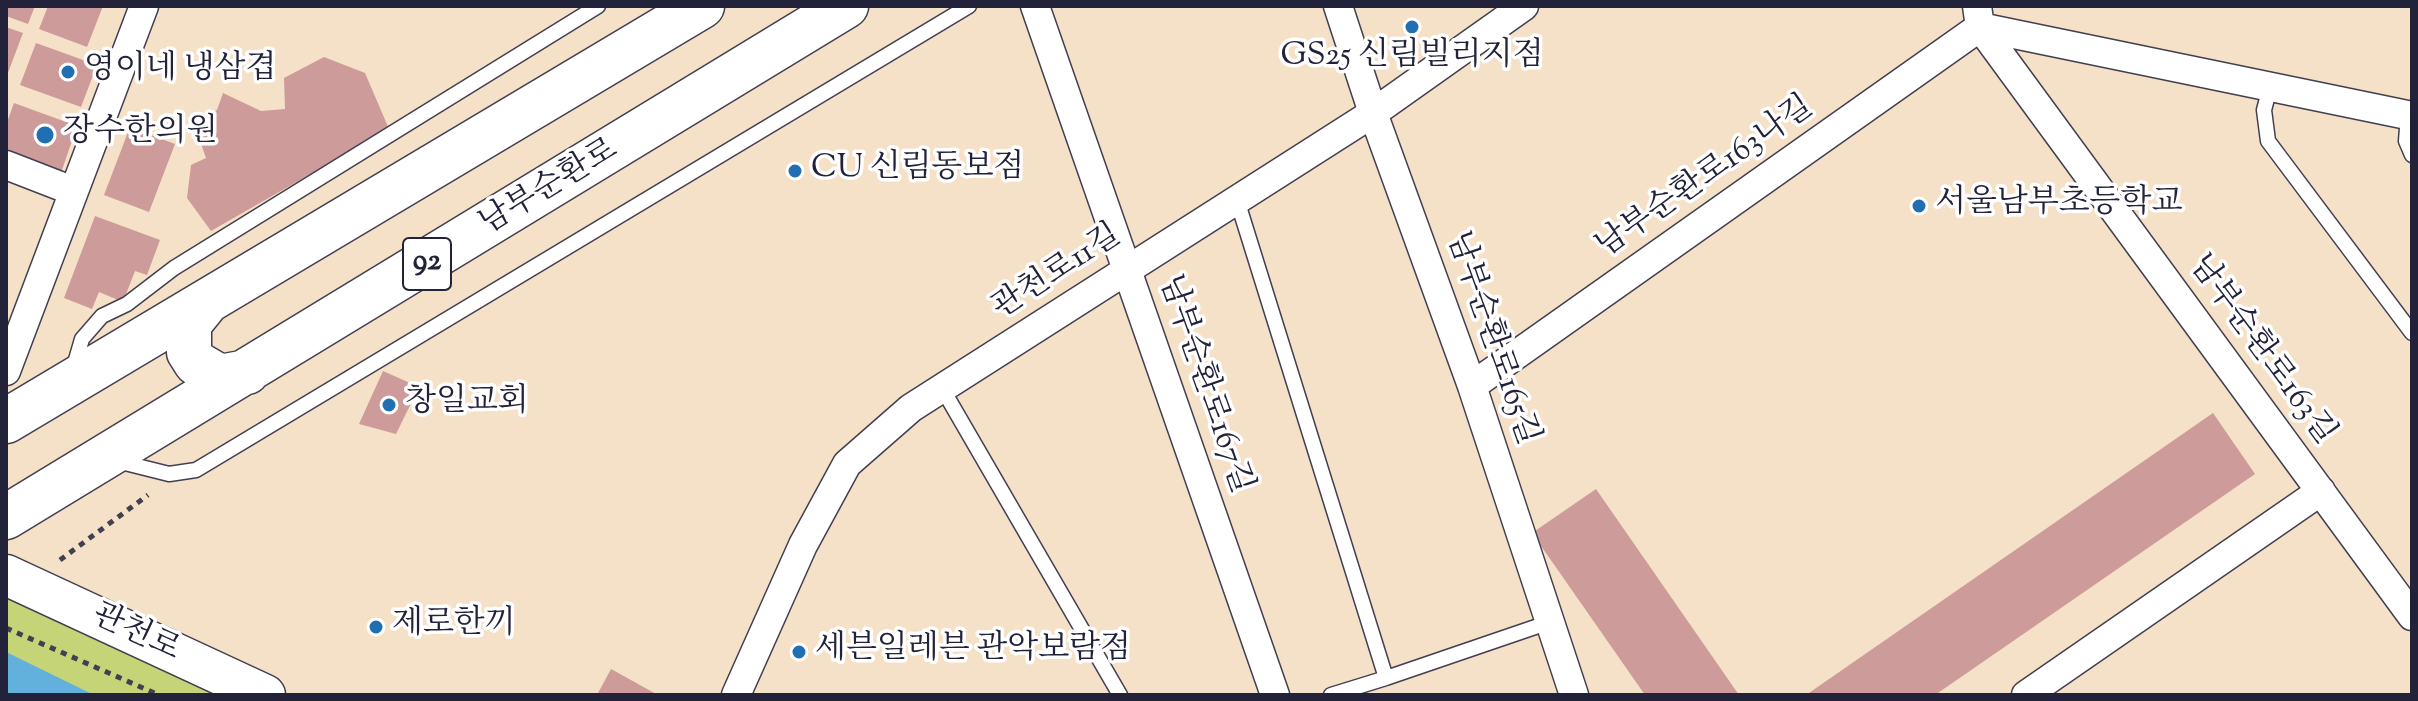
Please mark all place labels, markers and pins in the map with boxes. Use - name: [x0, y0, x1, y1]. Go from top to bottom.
- marker: GS25 신림빌리지점: [1403, 18, 1421, 36]
- place label: GS25 신림빌리지점: [1280, 40, 1544, 78]
- place label: 영이네 냉삼겹: [84, 53, 276, 91]
- marker: 영이네 냉삼겹: [59, 63, 77, 81]
- place label: 장수한의원: [63, 116, 218, 154]
- marker: 장수한의원: [34, 124, 56, 146]
- place label: CU 신림동보점: [811, 152, 1024, 190]
- marker: CU 신림동보점: [786, 162, 804, 180]
- place label: 서울남부초등학교: [1935, 187, 2182, 225]
- marker: 서울남부초등학교: [1910, 197, 1928, 215]
- place label: 창일교회: [405, 386, 529, 424]
- marker: 창일교회: [380, 396, 398, 414]
- place label: 제로한끼: [392, 608, 516, 646]
- marker: 제로한끼: [367, 618, 385, 636]
- place label: 세븐일레븐 관악보람점: [815, 633, 1131, 671]
- marker: 세븐일레븐 관악보람점: [790, 643, 808, 661]

